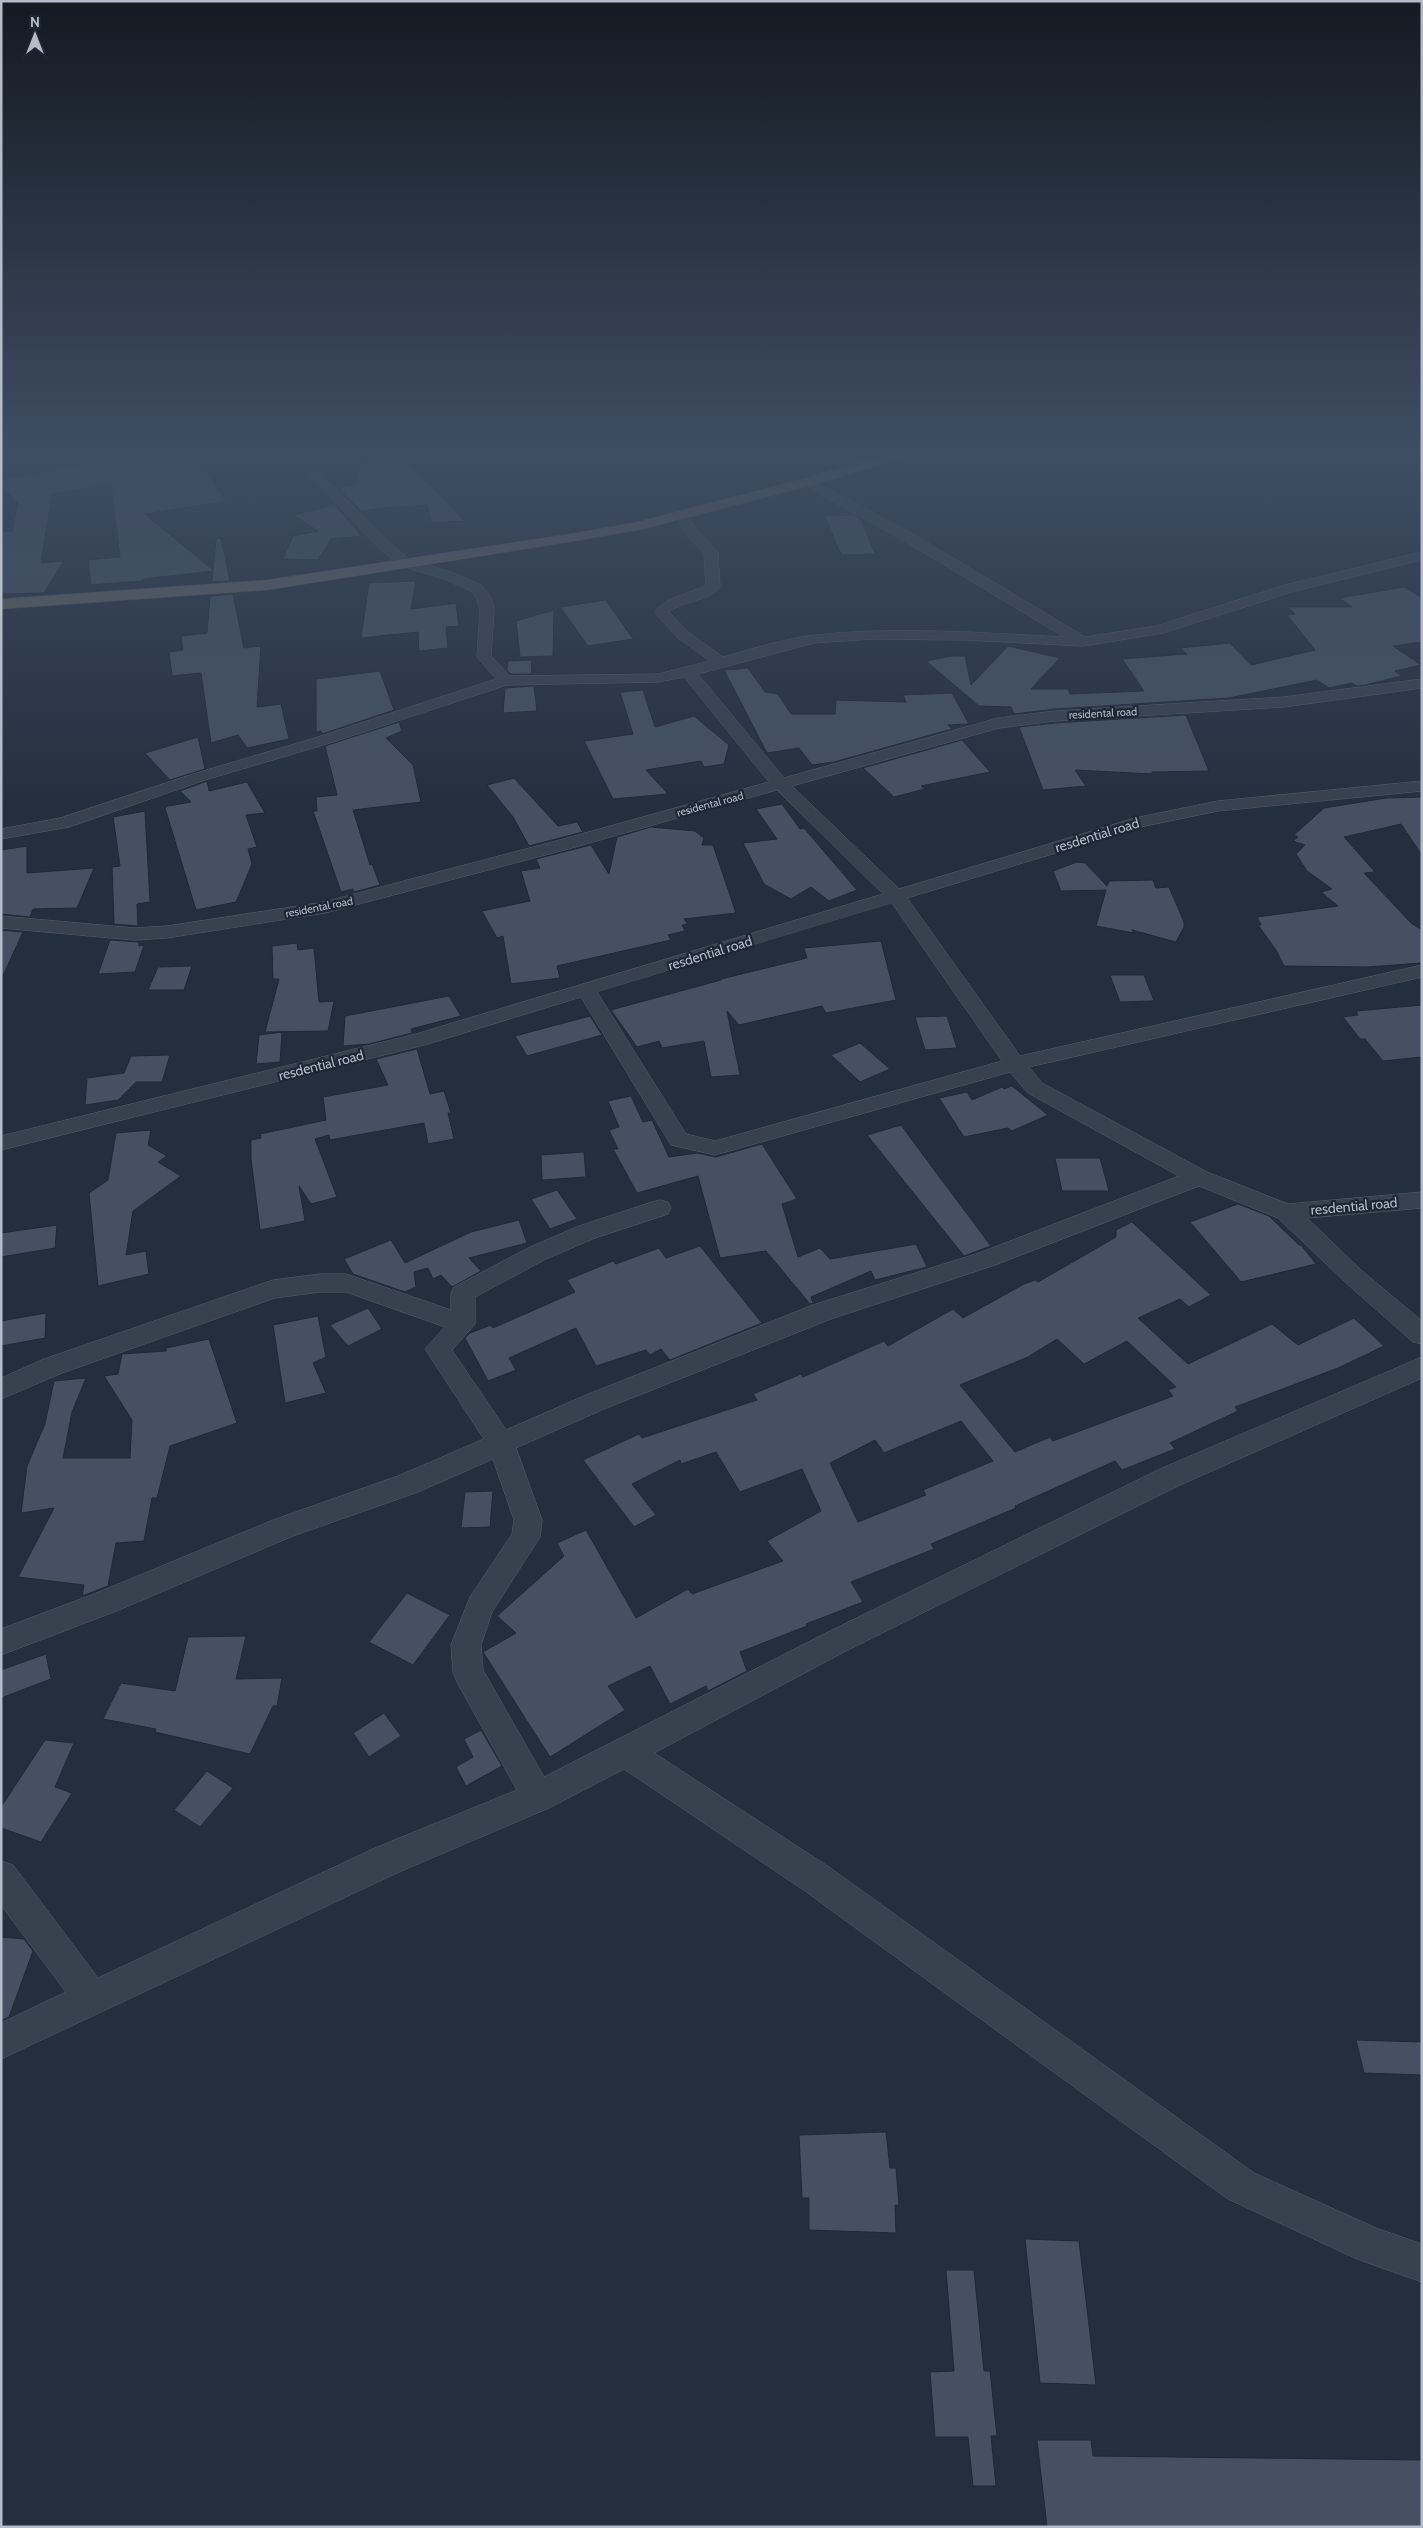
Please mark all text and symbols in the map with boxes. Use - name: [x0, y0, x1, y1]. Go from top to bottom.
- north arrow: [10, 10, 60, 60]
- text: N: [30, 13, 40, 31]
- street label: residental road: [1068, 704, 1138, 722]
- street label: residental road: [675, 788, 745, 820]
- street label: resdential road: [1053, 814, 1141, 856]
- street label: residental road: [284, 894, 354, 920]
- street label: resdential road: [666, 932, 754, 974]
- street label: resdential road: [277, 1046, 365, 1084]
- street label: resdential road: [1310, 1193, 1398, 1219]

